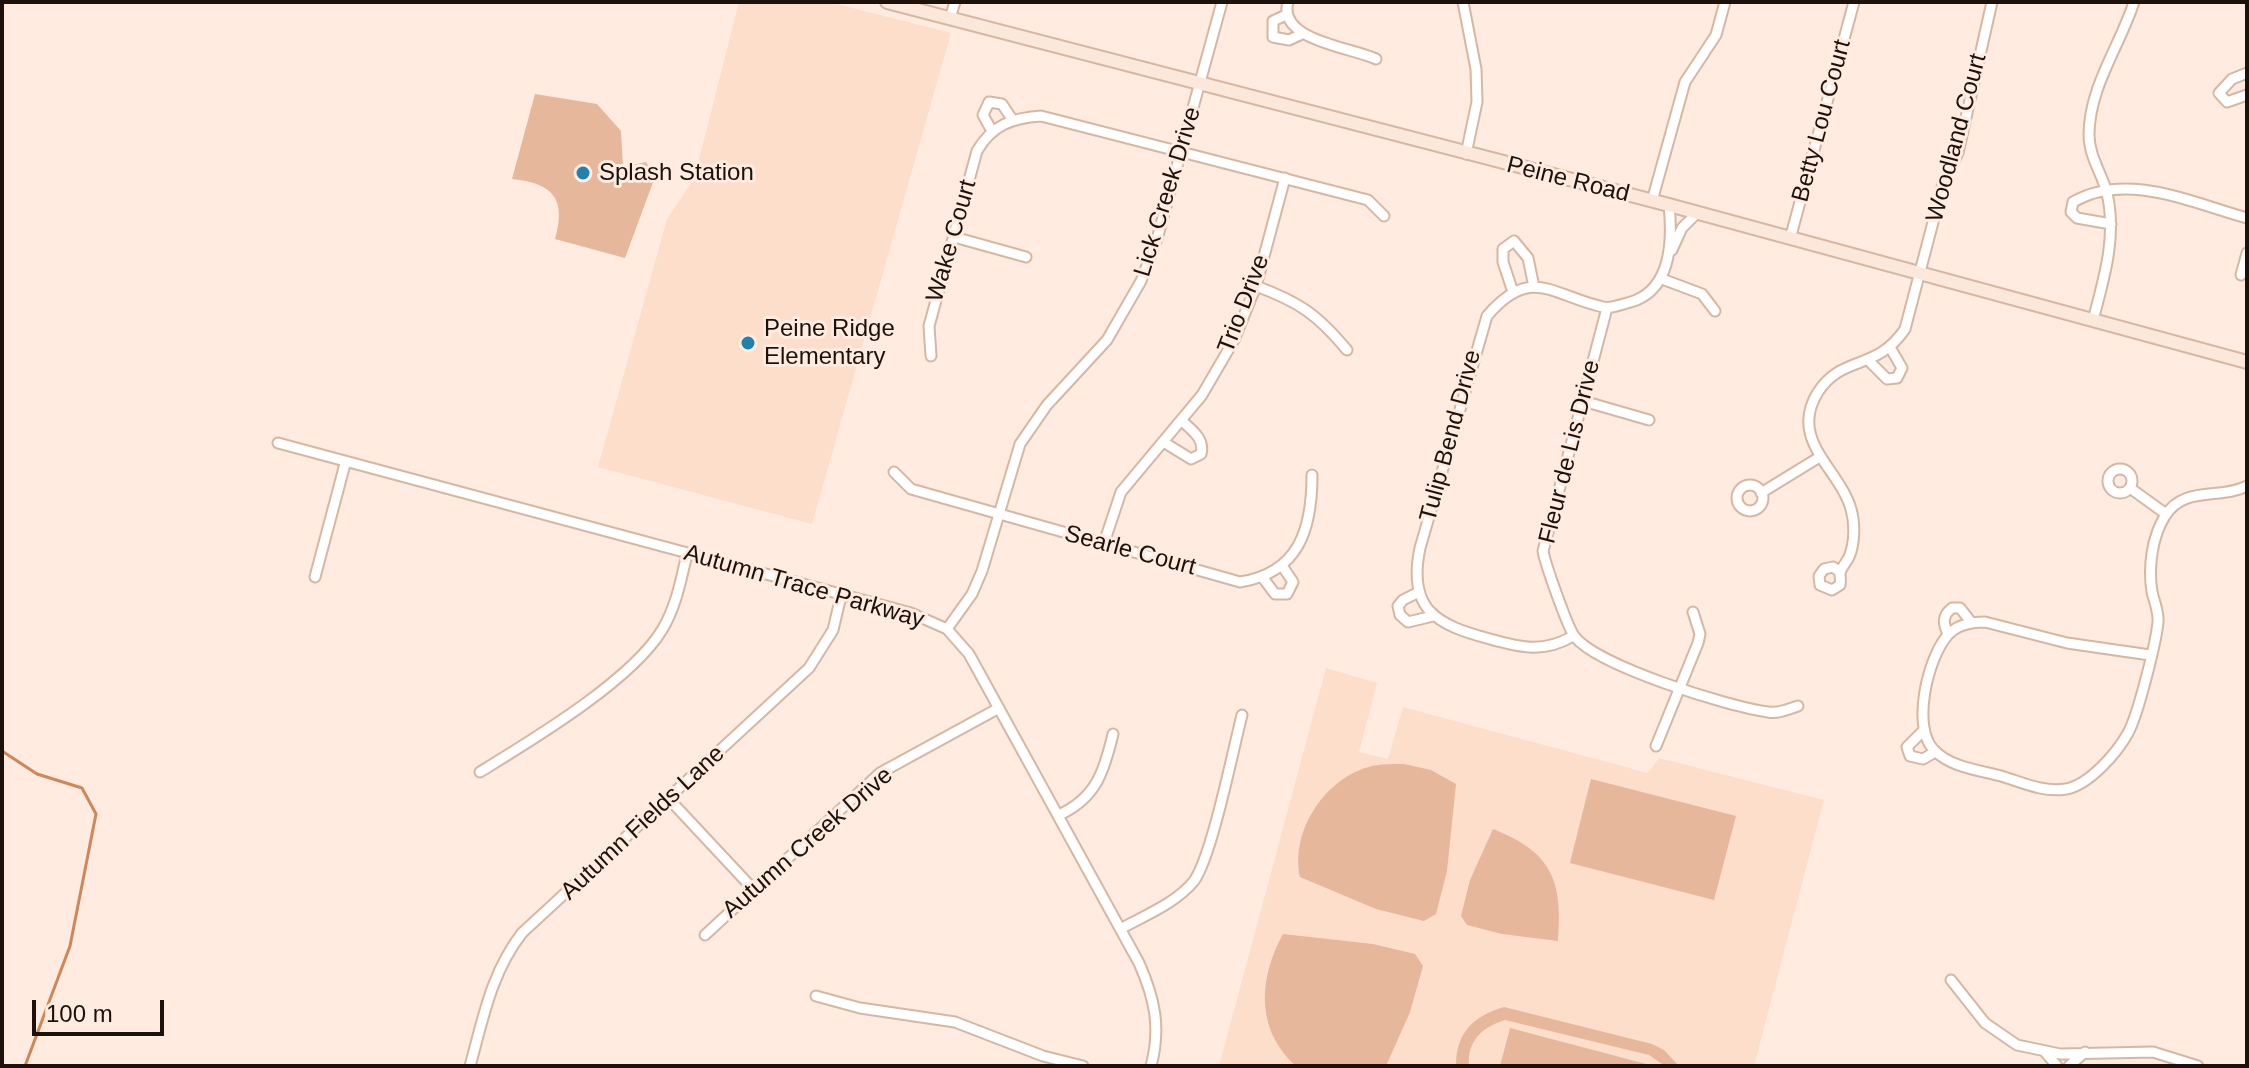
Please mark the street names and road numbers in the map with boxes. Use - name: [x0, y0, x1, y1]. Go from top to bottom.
- street label: Betty Lou Court: [1787, 37, 1857, 205]
- street label: Woodland Court: [1921, 51, 1993, 225]
- street label: Lick Creek Drive: [1128, 104, 1208, 280]
- street label: Peine Road: [1504, 151, 1632, 209]
- street label: Wake Court: [921, 177, 983, 305]
- street label: Trio Drive: [1212, 251, 1276, 357]
- street label: Tulip Bend Drive: [1414, 347, 1488, 525]
- street label: Fleur de Lis Drive: [1533, 357, 1607, 547]
- street label: Searle Court: [1061, 520, 1199, 582]
- street label: Autumn Trace Parkway: [681, 539, 927, 635]
- street label: Autumn Fields Lane: [555, 740, 731, 906]
- street label: Autumn Creek Drive: [717, 761, 899, 925]

